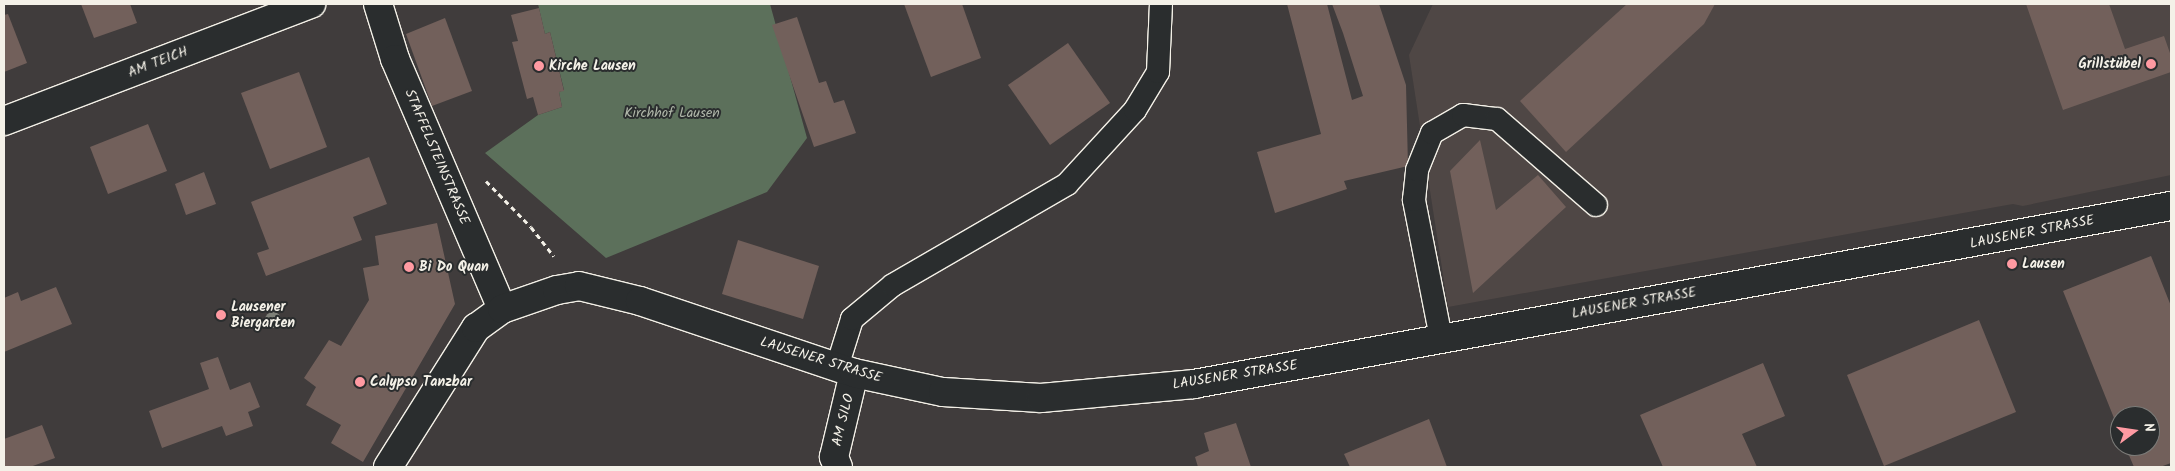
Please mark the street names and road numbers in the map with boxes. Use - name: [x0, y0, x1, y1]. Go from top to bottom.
- street label: AM TEICH: [126, 43, 190, 81]
- street label: STAFFELSTEINSTRASSE: [401, 87, 473, 227]
- street label: LAUSENER STRASSE: [1968, 212, 2096, 252]
- street label: LAUSENER STRASSE: [1570, 284, 1698, 322]
- street label: LAUSENER STRASSE: [758, 334, 884, 386]
- street label: LAUSENER STRASSE: [1171, 357, 1299, 393]
- street label: AM SILO: [828, 392, 858, 448]

